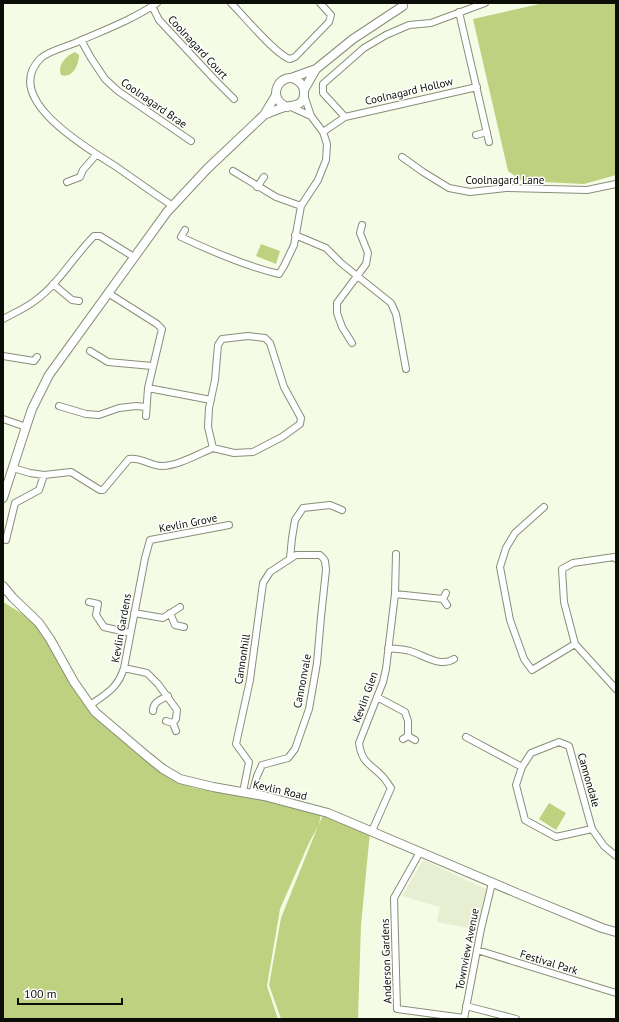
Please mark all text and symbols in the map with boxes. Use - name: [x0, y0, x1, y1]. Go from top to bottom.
- street label: Coolnagard Court: [165, 12, 231, 82]
- street label: Coolnagard Hollow: [364, 74, 454, 108]
- street label: Coolnagard Brae: [118, 75, 190, 131]
- street label: Coolnagard Lane: [466, 173, 545, 187]
- street label: Kevlin Grove: [158, 510, 219, 535]
- street label: Kevlin Gardens: [108, 592, 134, 664]
- street label: Cannonhill: [231, 632, 253, 685]
- street label: Cannonvale: [290, 652, 314, 709]
- street label: Kevlin Glen: [349, 669, 381, 725]
- street label: Cannondale: [575, 751, 604, 809]
- street label: Kevlin Road: [252, 777, 309, 803]
- street label: Townview Avenue: [452, 907, 482, 991]
- street label: Anderson Gardens: [378, 918, 394, 1004]
- street label: Festival Park: [518, 947, 580, 978]
- scale bar: [18, 980, 122, 1006]
- text: 100 m: [24, 986, 57, 1001]

